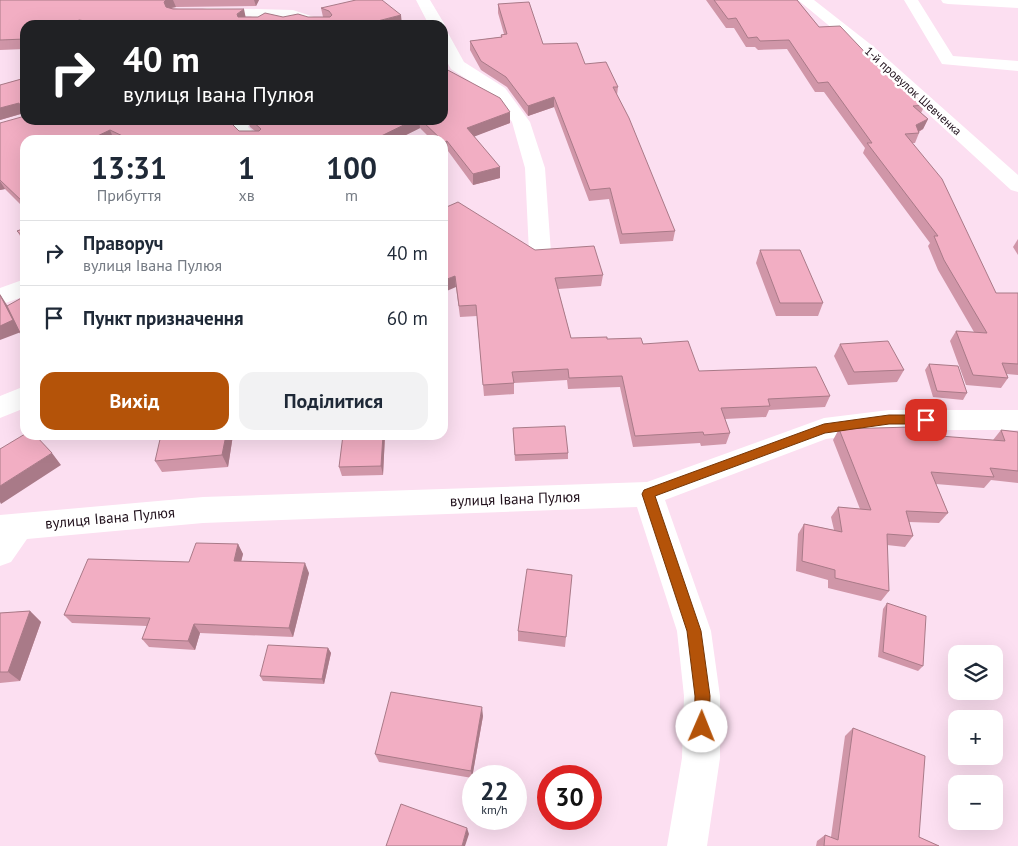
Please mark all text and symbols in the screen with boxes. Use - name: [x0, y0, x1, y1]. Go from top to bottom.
- text: 40 m: [123, 36, 200, 82]
- icon: right: [40, 40, 105, 105]
- street label: 1-й провулок Шевченка: [862, 43, 965, 138]
- text: вулиця Івана Пулюя: [123, 80, 314, 108]
- text: 13:31: [91, 148, 167, 187]
- text: 1: [238, 148, 255, 187]
- text: 100: [326, 148, 377, 187]
- text: Прибуття: [97, 185, 161, 205]
- text: хв: [238, 185, 255, 205]
- text: m: [345, 185, 358, 205]
- text: Праворуч: [83, 231, 163, 255]
- icon: right: [40, 239, 68, 267]
- text: 40 m: [387, 241, 428, 265]
- text: вулиця Івана Пулюя: [83, 255, 222, 275]
- icon: arrive: [40, 304, 68, 332]
- text: Пункт призначення: [83, 306, 244, 330]
- text: 60 m: [387, 306, 428, 330]
- button: Вихід: [40, 372, 229, 430]
- button: Поділитися: [239, 372, 428, 430]
- pin: [905, 399, 947, 441]
- icon: arrive: [912, 406, 940, 434]
- street label: вулиця Івана Пулюя: [450, 487, 580, 510]
- street label: вулиця Івана Пулюя: [44, 502, 176, 533]
- map controls: [948, 645, 1003, 830]
- button: layers: [948, 645, 1003, 700]
- position arrow: [675, 700, 727, 752]
- button: +: [948, 710, 1003, 765]
- speed limit sign: 30: [537, 765, 602, 830]
- text: 22: [480, 775, 509, 807]
- button: −: [948, 775, 1003, 830]
- text: km/h: [481, 802, 508, 817]

